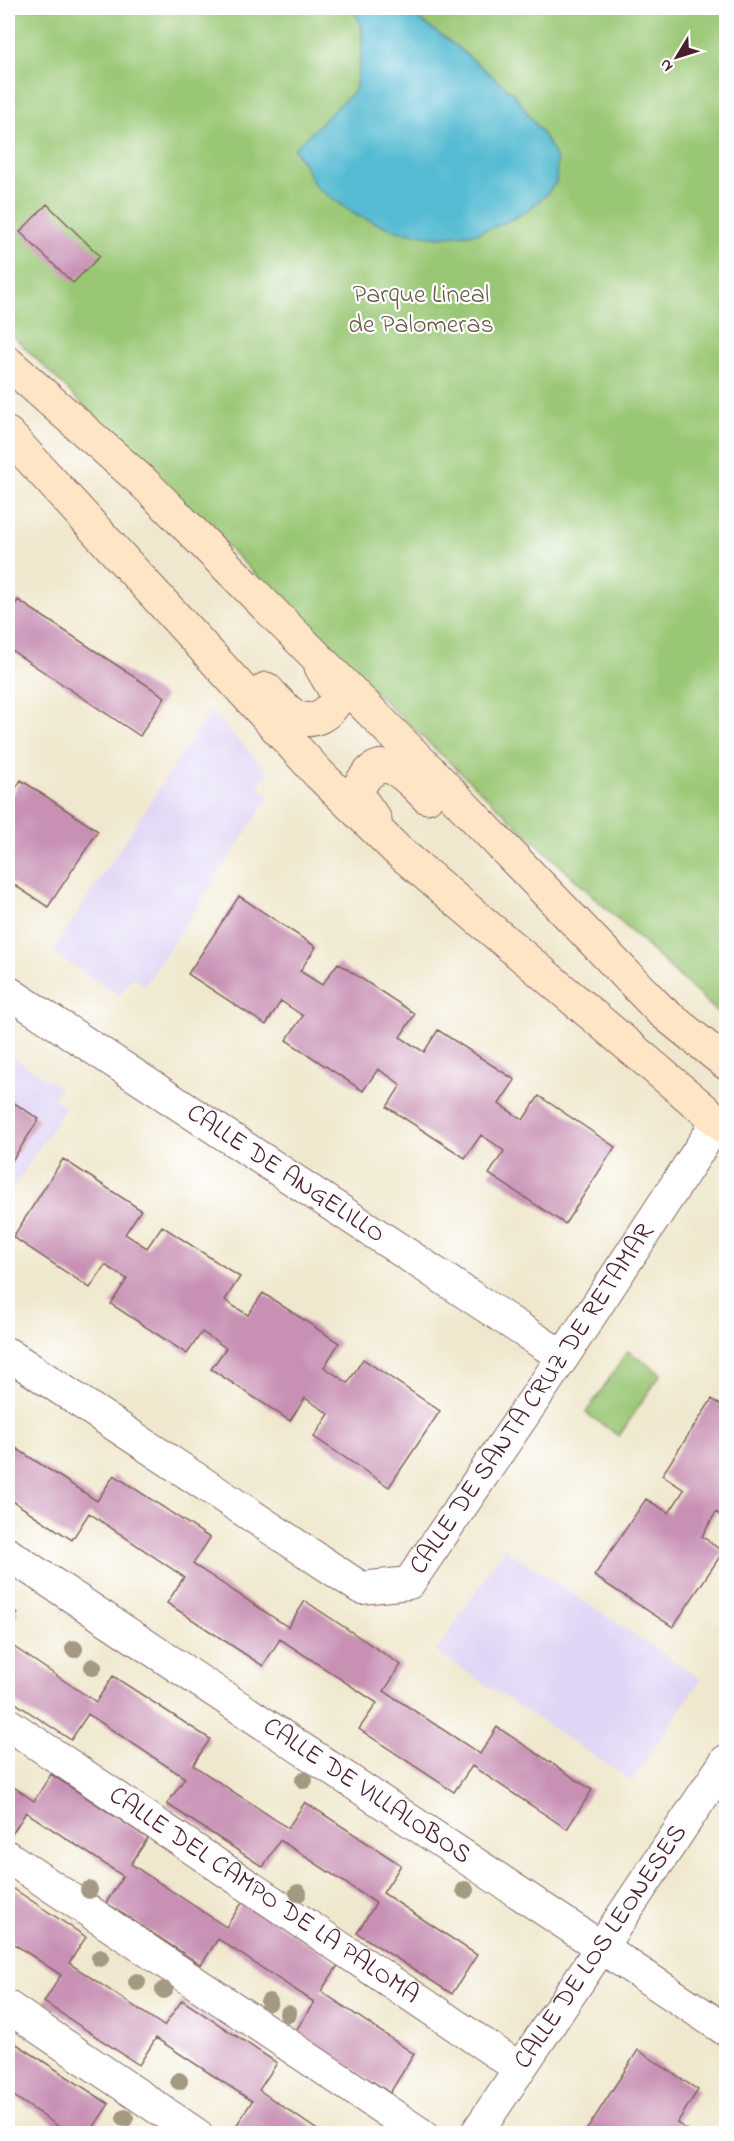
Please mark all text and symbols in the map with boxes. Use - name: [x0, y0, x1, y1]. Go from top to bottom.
- north arrow: [647, 27, 707, 87]
- text: N: [654, 53, 680, 77]
- park label: Parque Lineal de Palomeras: [348, 277, 494, 345]
- street label: CALLE DE ANGELILLO: [178, 1095, 392, 1254]
- street label: CALLE DE SANTA CRUZ DE RETAMAR: [401, 1216, 665, 1583]
- street label: CALLE DE VILLALOBOS: [255, 1709, 478, 1875]
- street label: CALLE DEL CAMPO DE LA PALOMA: [100, 1778, 427, 2014]
- street label: CALLE DE LOS LEONESES: [505, 1817, 697, 2077]

